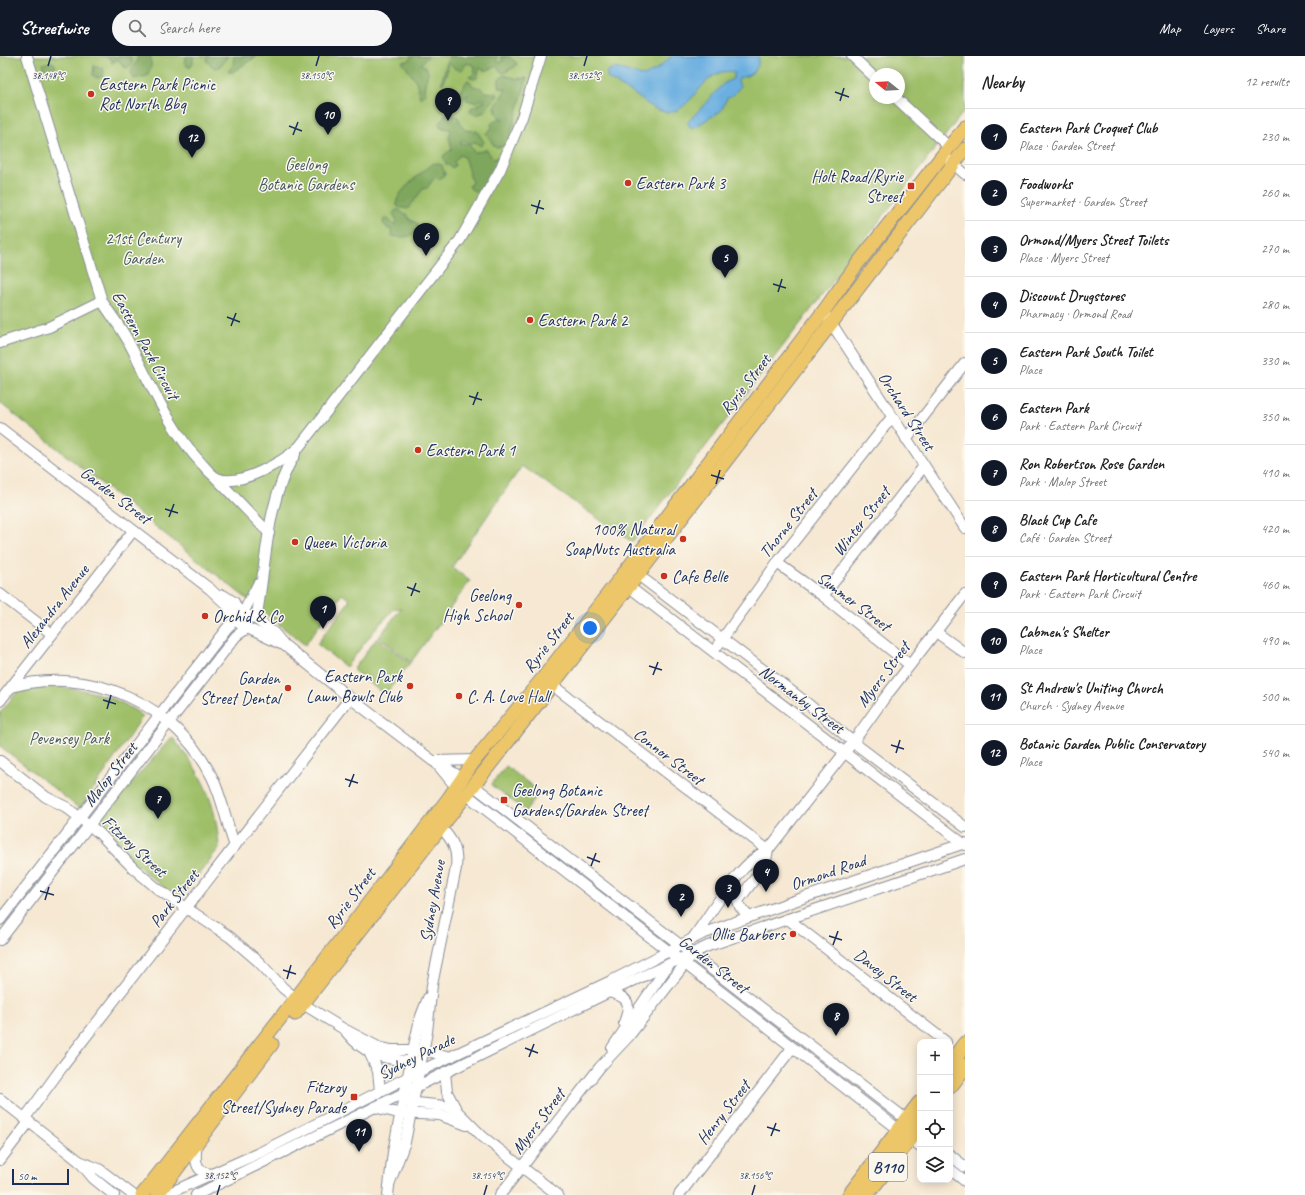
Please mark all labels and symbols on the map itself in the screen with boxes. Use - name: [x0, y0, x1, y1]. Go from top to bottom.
- north arrow: [869, 68, 905, 104]
- text: 38.148°S: [32, 69, 66, 82]
- text: 38.150°S: [300, 69, 334, 82]
- text: 38.152°S: [568, 69, 602, 82]
- place label: Eastern Park Picnic Rot North Bbq: [99, 74, 216, 115]
- pin: 9: [435, 88, 461, 121]
- marker: Eastern Park Picnic Rot North Bbq: [86, 89, 96, 99]
- pin: 10: [315, 102, 341, 135]
- pin: 12: [179, 125, 205, 158]
- park label: Geelong Botanic Gardens: [258, 154, 356, 195]
- place label: Holt Road/Ryrie Street: [811, 166, 905, 207]
- place label: Eastern Park 3: [636, 173, 727, 194]
- marker: Eastern Park 3: [623, 178, 633, 188]
- marker: Holt Road/Ryrie Street: [906, 181, 916, 191]
- pin: 6: [413, 223, 439, 256]
- park label: 21st Century Garden: [105, 228, 182, 269]
- pin: 5: [712, 245, 738, 278]
- street label: Eastern Park Circuit: [107, 287, 185, 405]
- place label: Eastern Park 2: [538, 310, 629, 331]
- marker: Eastern Park 2: [525, 315, 535, 325]
- street label: Ryrie Street: [715, 348, 777, 419]
- street label: Orchard Street: [873, 368, 941, 456]
- place label: Eastern Park 1: [426, 440, 517, 461]
- marker: Eastern Park 1: [413, 445, 423, 455]
- street label: Garden Street: [76, 462, 157, 530]
- street label: Winter Street: [828, 481, 896, 560]
- street label: Thorne Street: [755, 482, 824, 562]
- place label: 100% Natural SoapNuts Australia: [564, 519, 678, 560]
- place label: Queen Victoria: [303, 532, 388, 553]
- marker: 100% Natural SoapNuts Australia: [678, 534, 688, 544]
- marker: Queen Victoria: [290, 537, 300, 547]
- street label: Alexandra Avenue: [15, 559, 94, 652]
- place label: Cafe Belle: [672, 566, 729, 587]
- street label: Summer Street: [813, 567, 897, 637]
- marker: Cafe Belle: [659, 571, 669, 581]
- place label: Geelong High School: [443, 585, 514, 626]
- pin: 1: [310, 596, 336, 629]
- marker: Geelong High School: [514, 600, 524, 610]
- place label: Orchid & Co: [213, 606, 284, 627]
- street label: Ryrie Street: [518, 606, 580, 677]
- marker: Orchid & Co: [200, 611, 210, 621]
- your location: [580, 618, 600, 638]
- street label: Myers Street: [852, 636, 916, 711]
- street label: Normanby Street: [755, 661, 850, 740]
- place label: Eastern Park Lawn Bowls Club: [306, 666, 404, 707]
- place label: Garden Street Dental: [200, 668, 283, 709]
- marker: Eastern Park Lawn Bowls Club: [405, 681, 415, 691]
- marker: Garden Street Dental: [283, 683, 293, 693]
- place label: C. A. Love Hall: [467, 686, 553, 707]
- marker: C. A. Love Hall: [454, 691, 464, 701]
- street label: Connor Street: [629, 723, 710, 791]
- park label: Pevensey Park: [29, 728, 111, 749]
- street label: Malop Street: [79, 736, 143, 811]
- place label: Geelong Botanic Gardens/Garden Street: [512, 780, 650, 821]
- pin: 7: [145, 786, 171, 819]
- marker: Geelong Botanic Gardens/Garden Street: [499, 795, 509, 805]
- street label: Fitzroy Street: [98, 811, 173, 883]
- street label: Ormond Road: [788, 849, 872, 895]
- street label: Sydney Avenue: [415, 857, 450, 944]
- pin: 4: [753, 859, 779, 892]
- street label: Ryrie Street: [321, 862, 381, 933]
- street label: Park Street: [145, 863, 205, 931]
- pin: 3: [715, 875, 741, 908]
- pin: 2: [668, 884, 694, 917]
- place label: Ollie Barbers: [711, 924, 787, 945]
- marker: Ollie Barbers: [788, 929, 798, 939]
- street label: Garden Street: [675, 931, 755, 1000]
- street label: Davey Street: [850, 944, 923, 1008]
- pin: 8: [823, 1003, 849, 1036]
- street label: Sydney Parade: [374, 1028, 459, 1084]
- street label: Henry Street: [692, 1074, 756, 1149]
- place label: Fitzroy Street/Sydney Parade: [221, 1077, 347, 1118]
- street label: Myers Street: [507, 1083, 571, 1158]
- marker: Fitzroy Street/Sydney Parade: [349, 1092, 359, 1102]
- pin: 11: [346, 1119, 372, 1152]
- road number: B110: [869, 1153, 907, 1181]
- scale bar: [12, 1167, 69, 1186]
- text: 38.152°S: [204, 1169, 238, 1182]
- text: 38.154°S: [471, 1169, 505, 1182]
- text: 38.156°S: [739, 1169, 773, 1182]

